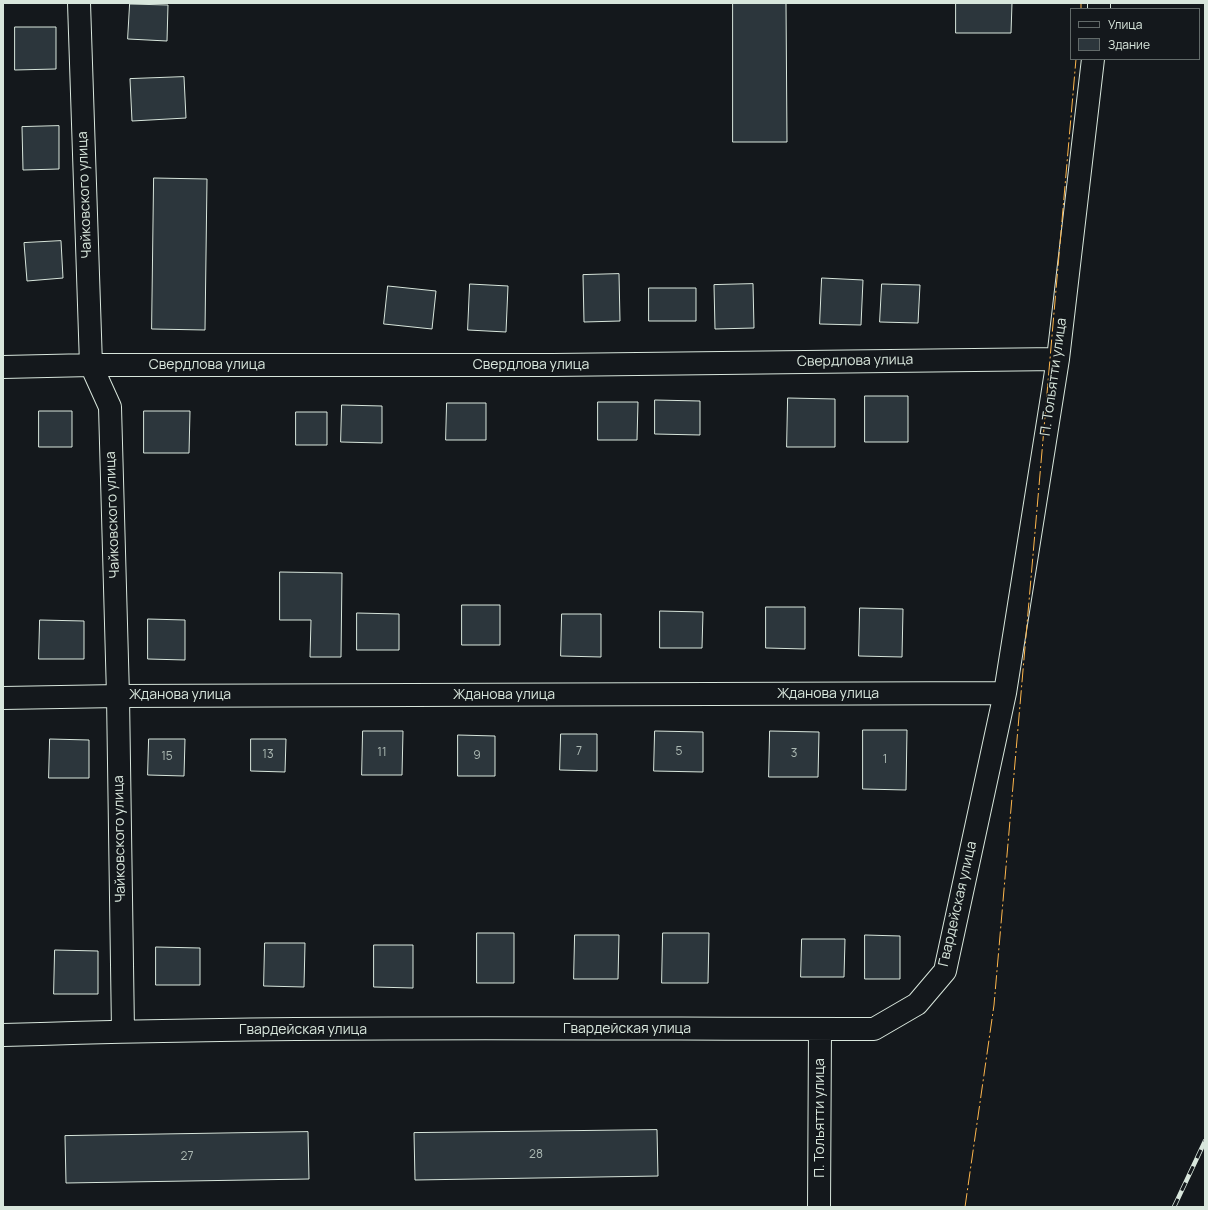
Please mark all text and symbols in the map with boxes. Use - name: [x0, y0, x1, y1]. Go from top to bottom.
- legend: [1070, 8, 1200, 60]
- text: Улица: [1108, 16, 1142, 33]
- text: Здание: [1108, 36, 1150, 53]
- street label: Чайковского улица: [74, 131, 96, 259]
- street label: П. Тольятти улица: [1037, 317, 1071, 437]
- street label: Свердлова улица: [797, 352, 913, 370]
- street label: Свердлова улица: [149, 357, 265, 373]
- street label: Свердлова улица: [473, 357, 589, 373]
- street label: Чайковского улица: [102, 451, 124, 579]
- street label: Жданова улица: [777, 686, 879, 702]
- street label: Жданова улица: [129, 687, 231, 703]
- street label: Жданова улица: [453, 687, 555, 703]
- house number: 7: [576, 745, 582, 759]
- house number: 5: [676, 745, 682, 759]
- house number: 11: [377, 746, 387, 760]
- house number: 3: [791, 747, 797, 761]
- house number: 13: [262, 748, 274, 762]
- house number: 9: [473, 749, 481, 763]
- house number: 15: [161, 750, 173, 764]
- house number: 1: [883, 753, 887, 767]
- street label: Чайковского улица: [110, 775, 130, 903]
- street label: Гвардейская улица: [935, 840, 981, 968]
- street label: Гвардейская улица: [563, 1021, 691, 1037]
- street label: Гвардейская улица: [239, 1022, 367, 1038]
- street label: П. Тольятти улица: [812, 1058, 828, 1178]
- house number: 28: [529, 1148, 543, 1162]
- house number: 27: [181, 1150, 193, 1164]

